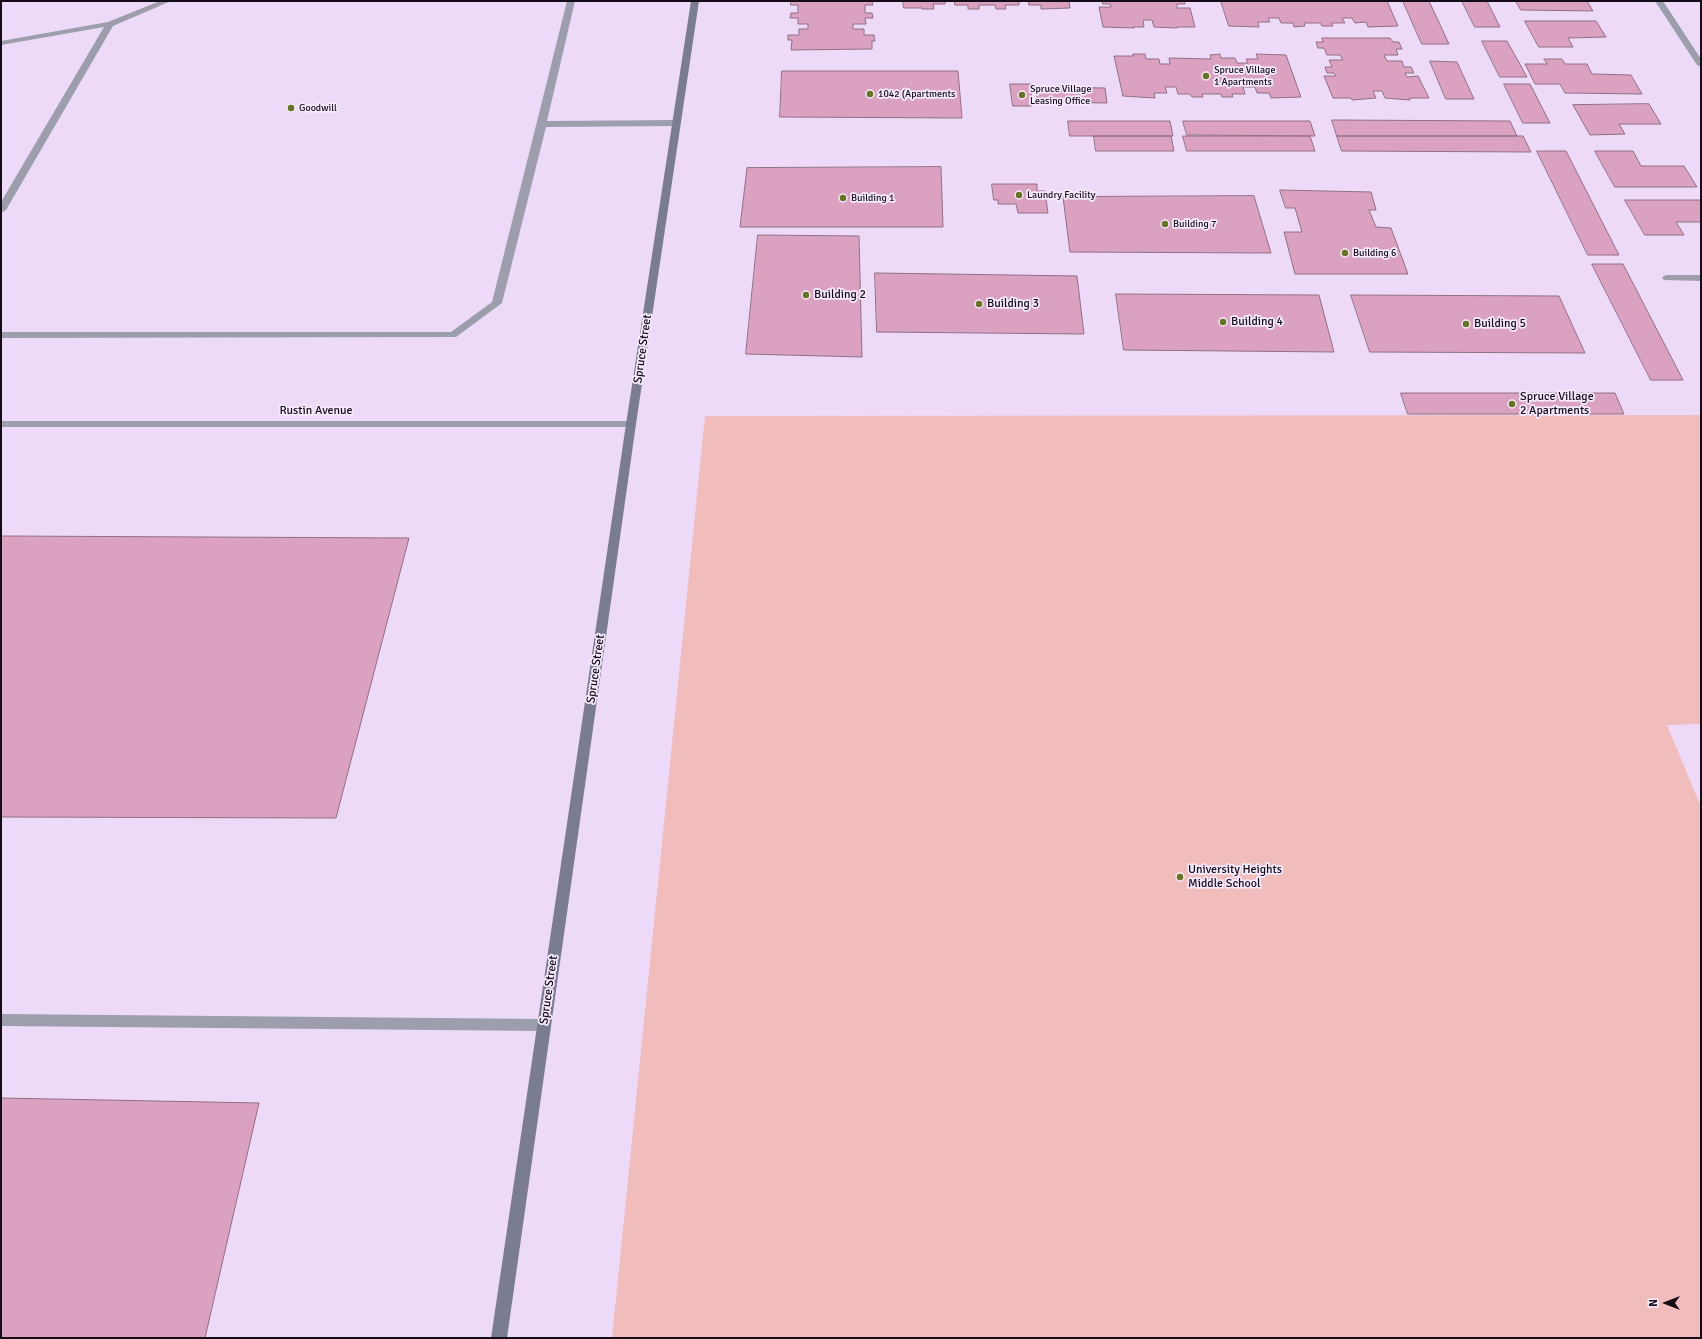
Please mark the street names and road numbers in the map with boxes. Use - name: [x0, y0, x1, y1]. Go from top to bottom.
- street label: Spruce Street: [631, 314, 655, 384]
- street label: Rustin Avenue: [279, 404, 353, 418]
- street label: Spruce Street: [584, 634, 608, 704]
- street label: Spruce Street: [537, 955, 561, 1025]

